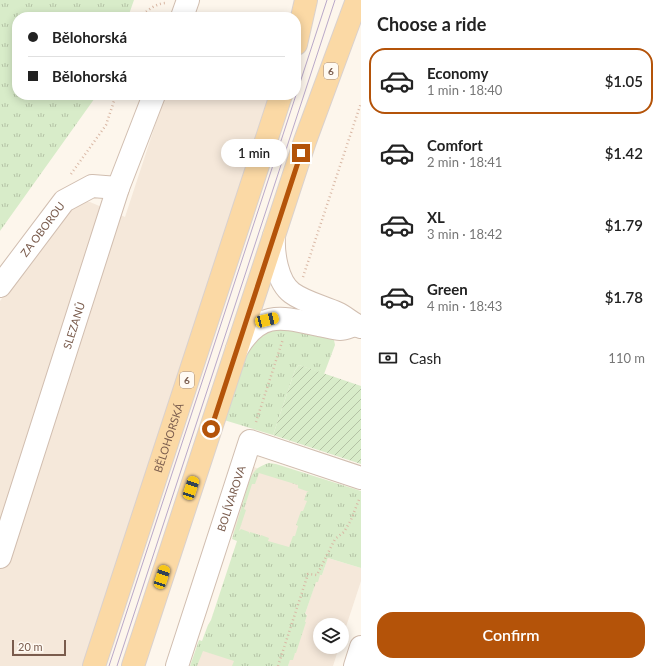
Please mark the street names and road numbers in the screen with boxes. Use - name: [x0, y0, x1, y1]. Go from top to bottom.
- road number: 6: [324, 63, 338, 79]
- street label: ZA OBOROU: [18, 199, 67, 259]
- street label: SLEZANŮ: [60, 300, 87, 351]
- road number: 6: [180, 372, 194, 388]
- street label: BĚLOHORSKÁ: [151, 401, 186, 474]
- street label: BOLÍVAROVA: [214, 463, 248, 533]

